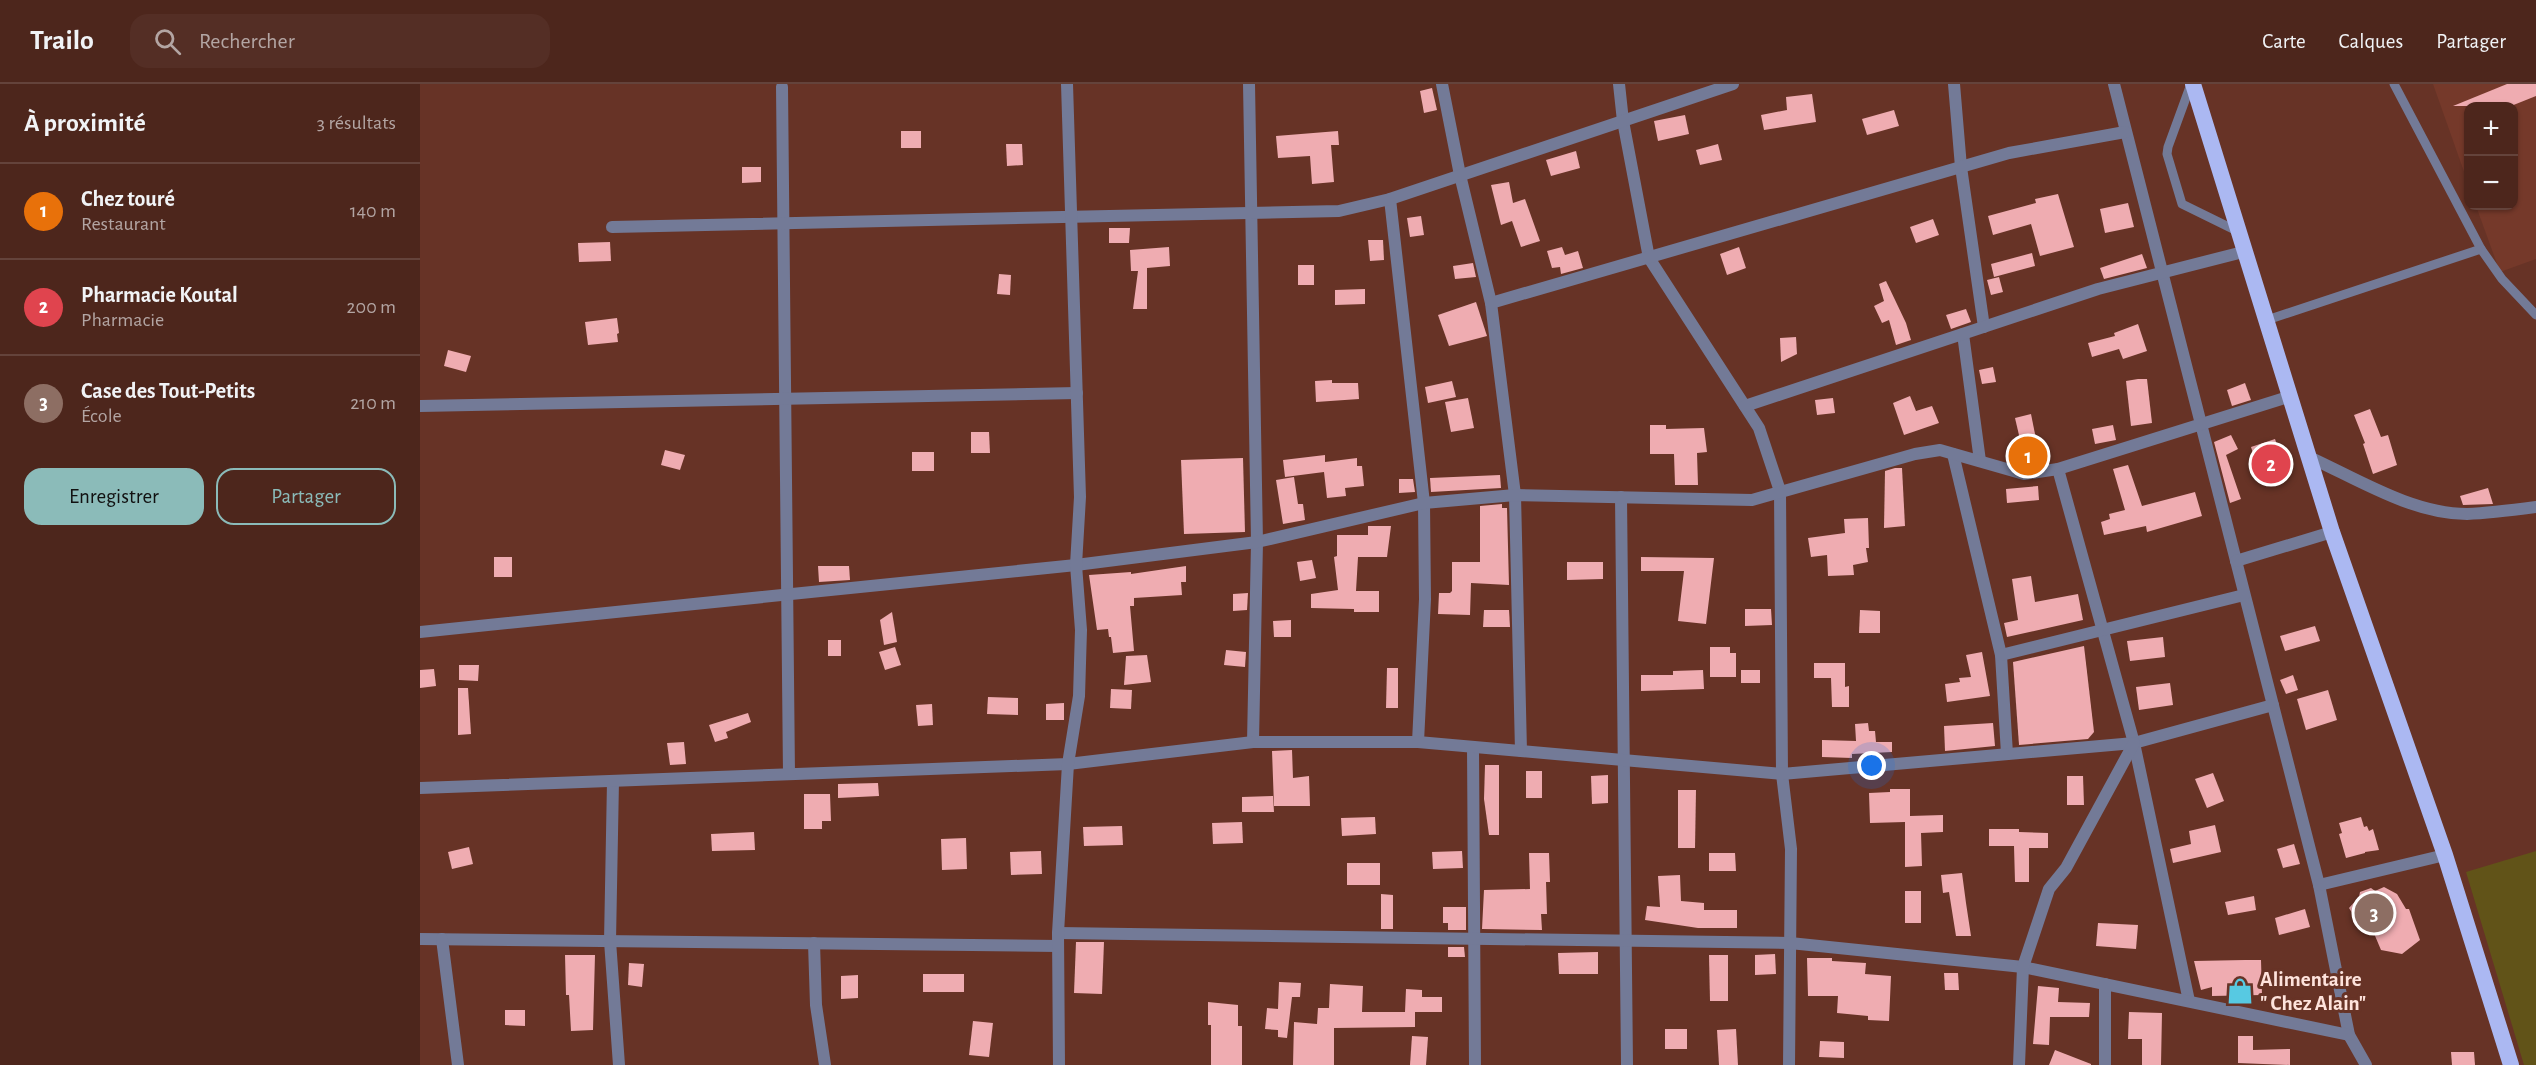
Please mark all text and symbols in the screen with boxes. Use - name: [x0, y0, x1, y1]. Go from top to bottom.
- search box: [130, 14, 550, 68]
- icon: search: [151, 25, 184, 58]
- text: Trailo: [30, 27, 94, 55]
- text: Rechercher: [199, 30, 295, 52]
- text: Carte: [2262, 31, 2306, 52]
- text: Calques: [2339, 31, 2403, 52]
- text: Partager: [2436, 31, 2506, 52]
- map controls: [2464, 102, 2518, 210]
- button: +: [2464, 102, 2518, 156]
- text: À proximité: [24, 110, 146, 136]
- text: 3 résultats: [317, 113, 396, 133]
- button: −: [2464, 156, 2518, 210]
- text: Chez touré: [81, 188, 175, 210]
- text: 1: [40, 201, 47, 221]
- text: 140 m: [350, 201, 396, 221]
- text: Restaurant: [81, 214, 166, 234]
- text: Pharmacie Koutal: [81, 284, 238, 306]
- text: 2: [39, 297, 48, 317]
- text: 200 m: [346, 297, 396, 317]
- text: Pharmacie: [81, 310, 164, 330]
- text: Case des Tout-Petits: [81, 380, 255, 402]
- text: 3: [39, 393, 48, 413]
- text: 210 m: [350, 393, 396, 413]
- text: École: [81, 406, 122, 426]
- pin: 1: [2008, 434, 2048, 478]
- pin: 2: [2252, 442, 2290, 487]
- button: Enregistrer: [24, 468, 204, 525]
- button: Partager: [216, 468, 396, 525]
- your location: [1857, 751, 1886, 780]
- pin: 3: [2354, 890, 2394, 936]
- place label: Alimentaire " Chez Alain": [2260, 969, 2366, 1014]
- shop icon: Alimentaire " Chez Alain": [2225, 976, 2255, 1006]

